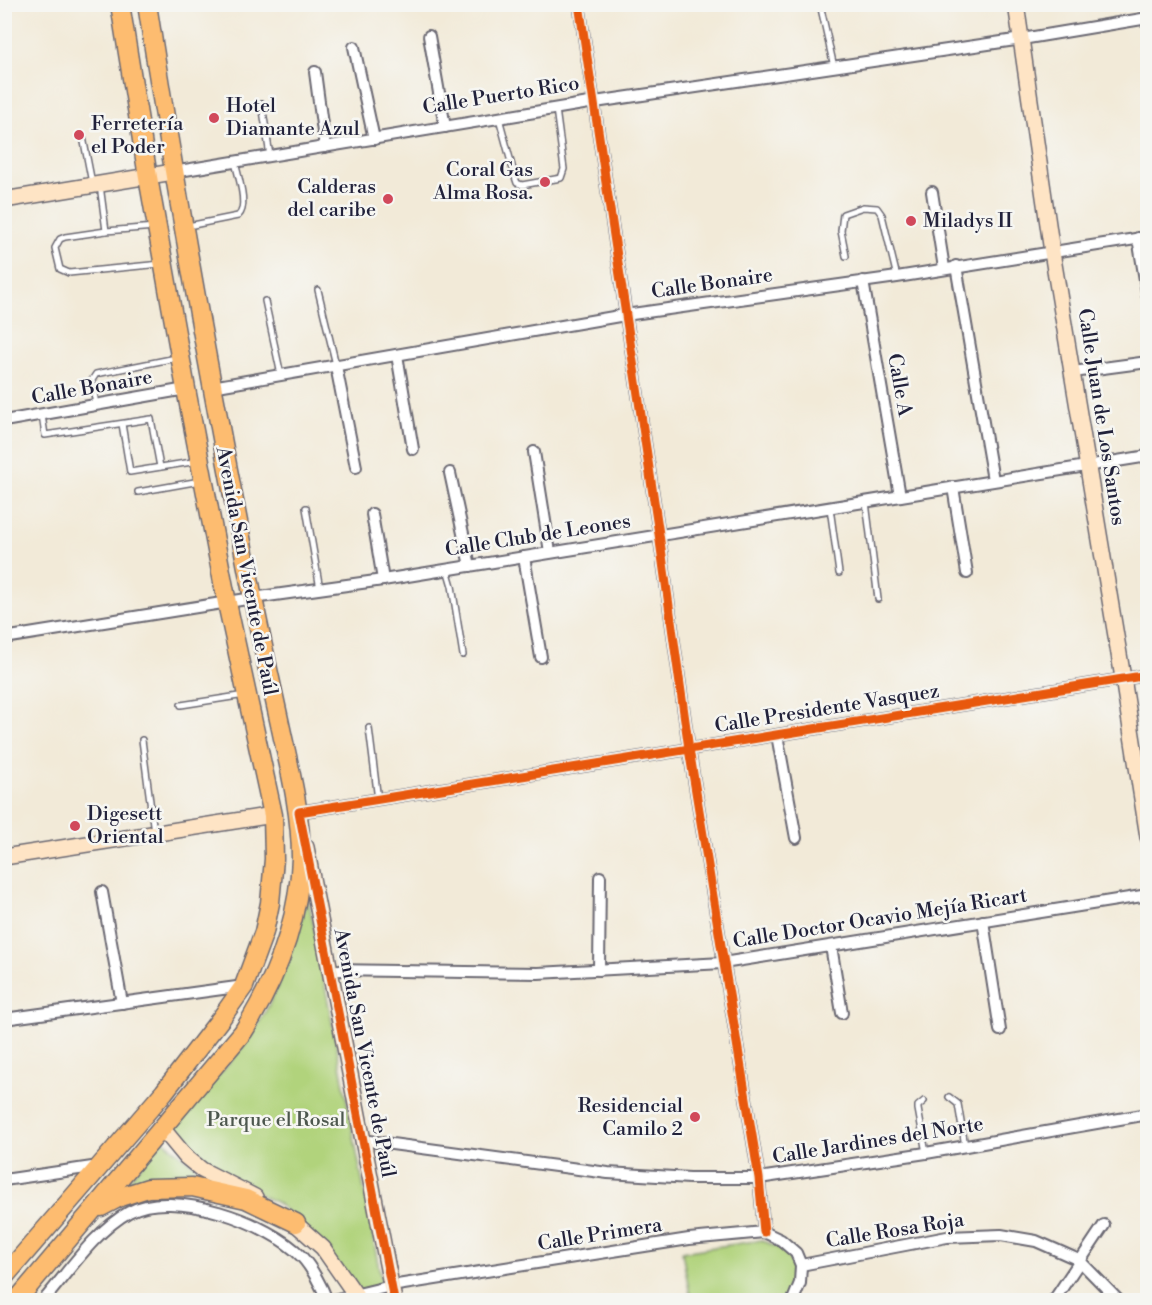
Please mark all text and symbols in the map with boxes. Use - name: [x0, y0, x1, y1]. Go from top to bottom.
- street label: Calle Puerto Rico: [421, 71, 581, 121]
- place label: Hotel Diamante Azul: [226, 94, 360, 142]
- marker: Hotel Diamante Azul: [207, 111, 221, 125]
- place label: Ferretería el Poder: [91, 112, 184, 160]
- marker: Ferretería el Poder: [72, 128, 86, 142]
- place label: Coral Gas Alma Rosa.: [432, 158, 533, 206]
- place label: Calderas del caribe: [287, 175, 376, 223]
- marker: Coral Gas Alma Rosa.: [538, 175, 552, 189]
- marker: Calderas del caribe: [381, 192, 395, 206]
- place label: Miladys II: [923, 209, 1013, 234]
- marker: Miladys II: [904, 214, 918, 228]
- street label: Calle Bonaire: [650, 263, 774, 305]
- street label: Calle Juan de Los Santos: [1071, 307, 1131, 527]
- street label: Calle A: [881, 351, 917, 420]
- street label: Calle Bonaire: [30, 365, 154, 411]
- street label: Avenida San Vicente de Paúl: [209, 443, 282, 698]
- street label: Calle Club de Leones: [443, 509, 633, 563]
- street label: Calle Presidente Vasquez: [713, 679, 941, 739]
- place label: Digesett Oriental: [87, 802, 164, 850]
- marker: Digesett Oriental: [68, 819, 82, 833]
- street label: Calle Doctor Ocavio Mejía Ricart: [731, 883, 1029, 955]
- street label: Avenida San Vicente de Paúl: [327, 925, 400, 1180]
- place label: Residencial Camilo 2: [578, 1094, 683, 1142]
- park label: Parque el Rosal: [206, 1108, 346, 1133]
- marker: Residencial Camilo 2: [688, 1110, 702, 1124]
- street label: Calle Jardines del Norte: [771, 1112, 985, 1170]
- street label: Calle Rosa Roja: [824, 1208, 967, 1254]
- street label: Calle Primera: [536, 1213, 665, 1257]

